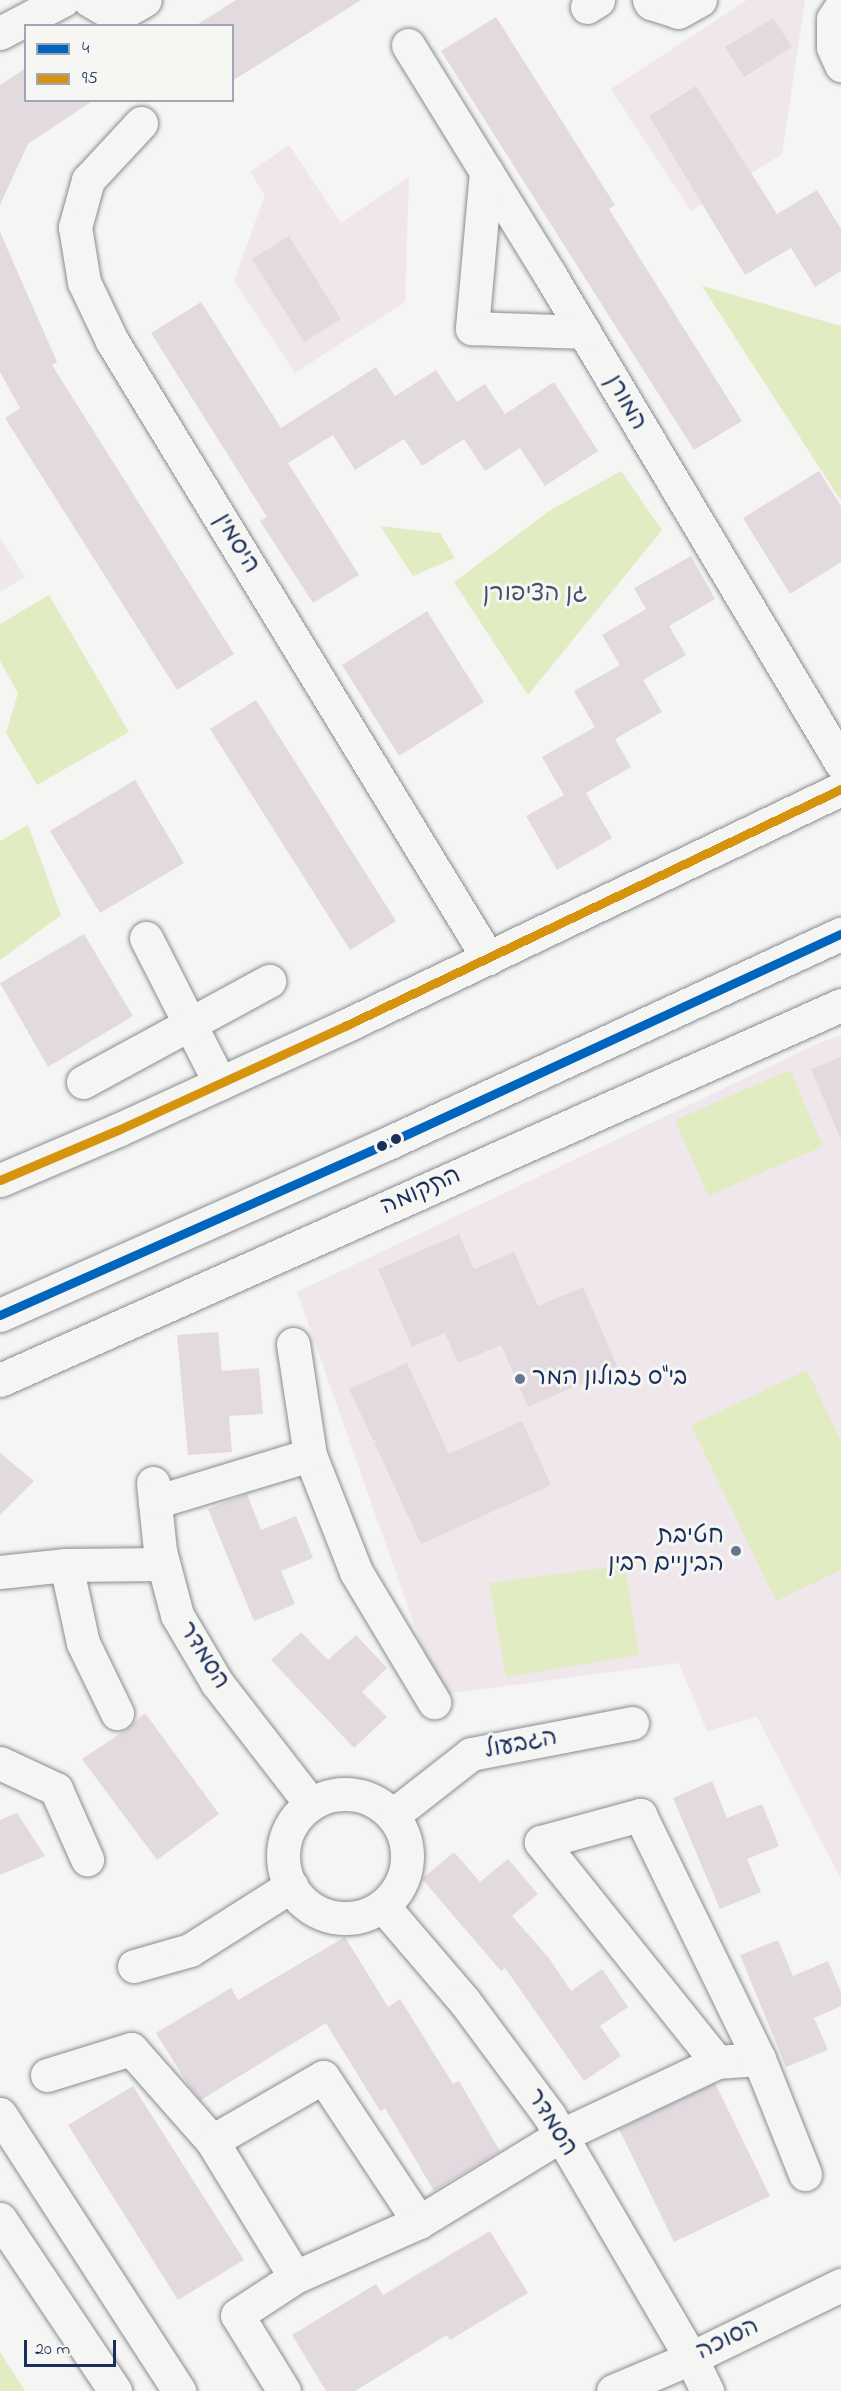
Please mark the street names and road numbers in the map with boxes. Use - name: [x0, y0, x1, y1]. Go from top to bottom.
- street label: המורן: [598, 370, 652, 436]
- street label: היסמין: [207, 509, 265, 579]
- street label: התקומה: [377, 1162, 465, 1222]
- street label: הסמדר: [171, 1617, 235, 1695]
- street label: הגבעול: [482, 1724, 560, 1766]
- street label: הסמדר: [519, 2084, 583, 2162]
- street label: הסוכה: [692, 2313, 764, 2367]

